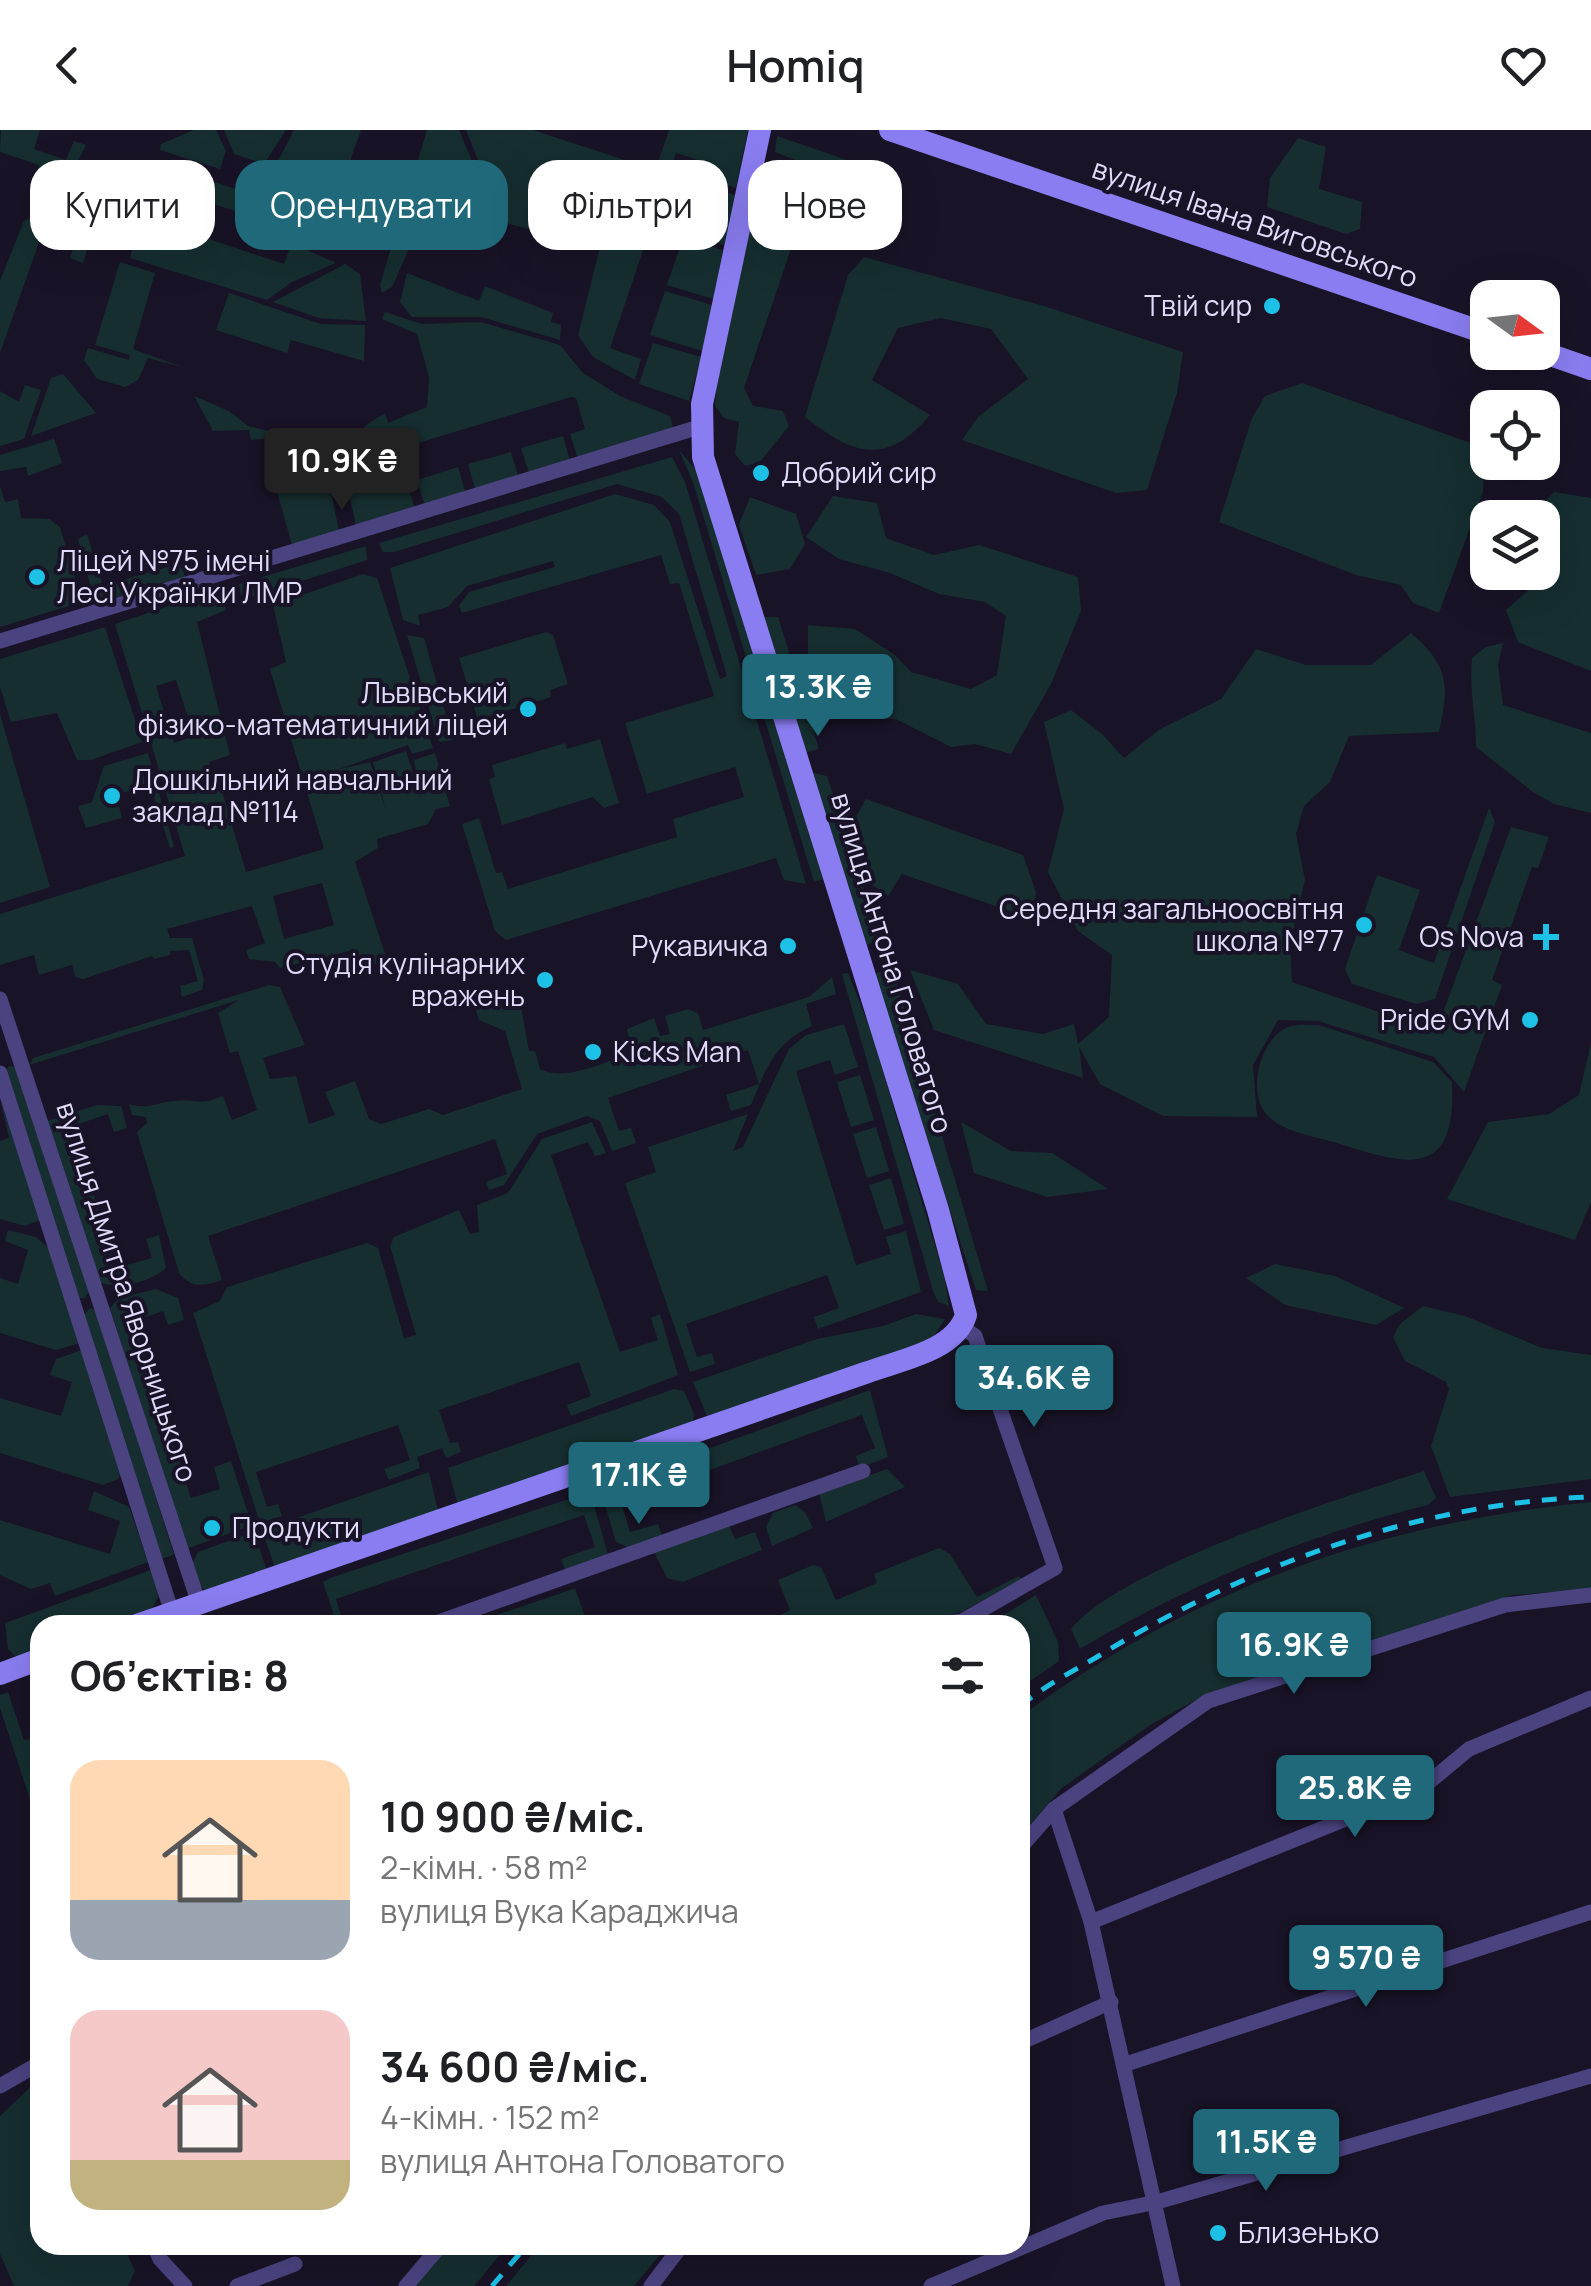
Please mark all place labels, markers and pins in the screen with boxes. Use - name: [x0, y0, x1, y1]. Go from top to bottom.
- place label: Твій сир: [1144, 286, 1252, 324]
- marker: Твій сир: [1261, 295, 1283, 317]
- pin: 10.9K ₴: [250, 428, 434, 513]
- place label: Добрий сир: [781, 453, 937, 491]
- marker: Добрий сир: [750, 462, 772, 484]
- place label: Ліцей №75 імені Лесі Українки ЛМР: [57, 541, 302, 611]
- marker: Ліцей №75 імені Лесі Українки ЛМР: [26, 566, 48, 588]
- pin: 13.3K ₴: [726, 654, 910, 739]
- place label: Львівський фізико-математичний ліцей: [138, 673, 508, 743]
- marker: Львівський фізико-математичний ліцей: [517, 698, 539, 720]
- place label: Дошкільний навчальний заклад №114: [132, 760, 453, 830]
- marker: Дошкільний навчальний заклад №114: [101, 785, 123, 807]
- place label: Середня загальноосвітня школа №77: [999, 889, 1344, 959]
- marker: Середня загальноосвітня школа №77: [1353, 914, 1375, 936]
- place label: Os Nova: [1419, 917, 1524, 955]
- marker: Os Nova: [1533, 924, 1559, 950]
- place label: Рукавичка: [631, 926, 768, 964]
- marker: Рукавичка: [777, 935, 799, 957]
- place label: Студія кулінарних вражень: [286, 944, 525, 1014]
- marker: Студія кулінарних вражень: [534, 969, 556, 991]
- place label: Pride GYM: [1380, 1000, 1510, 1038]
- marker: Pride GYM: [1519, 1009, 1541, 1031]
- place label: Kicks Man: [613, 1032, 741, 1070]
- marker: Kicks Man: [582, 1041, 604, 1063]
- pin: 34.6K ₴: [942, 1345, 1126, 1430]
- pin: 17.1K ₴: [547, 1442, 731, 1527]
- place label: Продукти: [232, 1508, 360, 1546]
- marker: Продукти: [201, 1517, 223, 1539]
- pin: 16.9K ₴: [1202, 1612, 1386, 1697]
- pin: 25.8K ₴: [1263, 1755, 1447, 1840]
- pin: 9 570 ₴: [1274, 1925, 1458, 2010]
- pin: 11.5K ₴: [1174, 2109, 1358, 2194]
- place label: Близенько: [1238, 2213, 1379, 2251]
- marker: Близенько: [1207, 2222, 1229, 2244]

